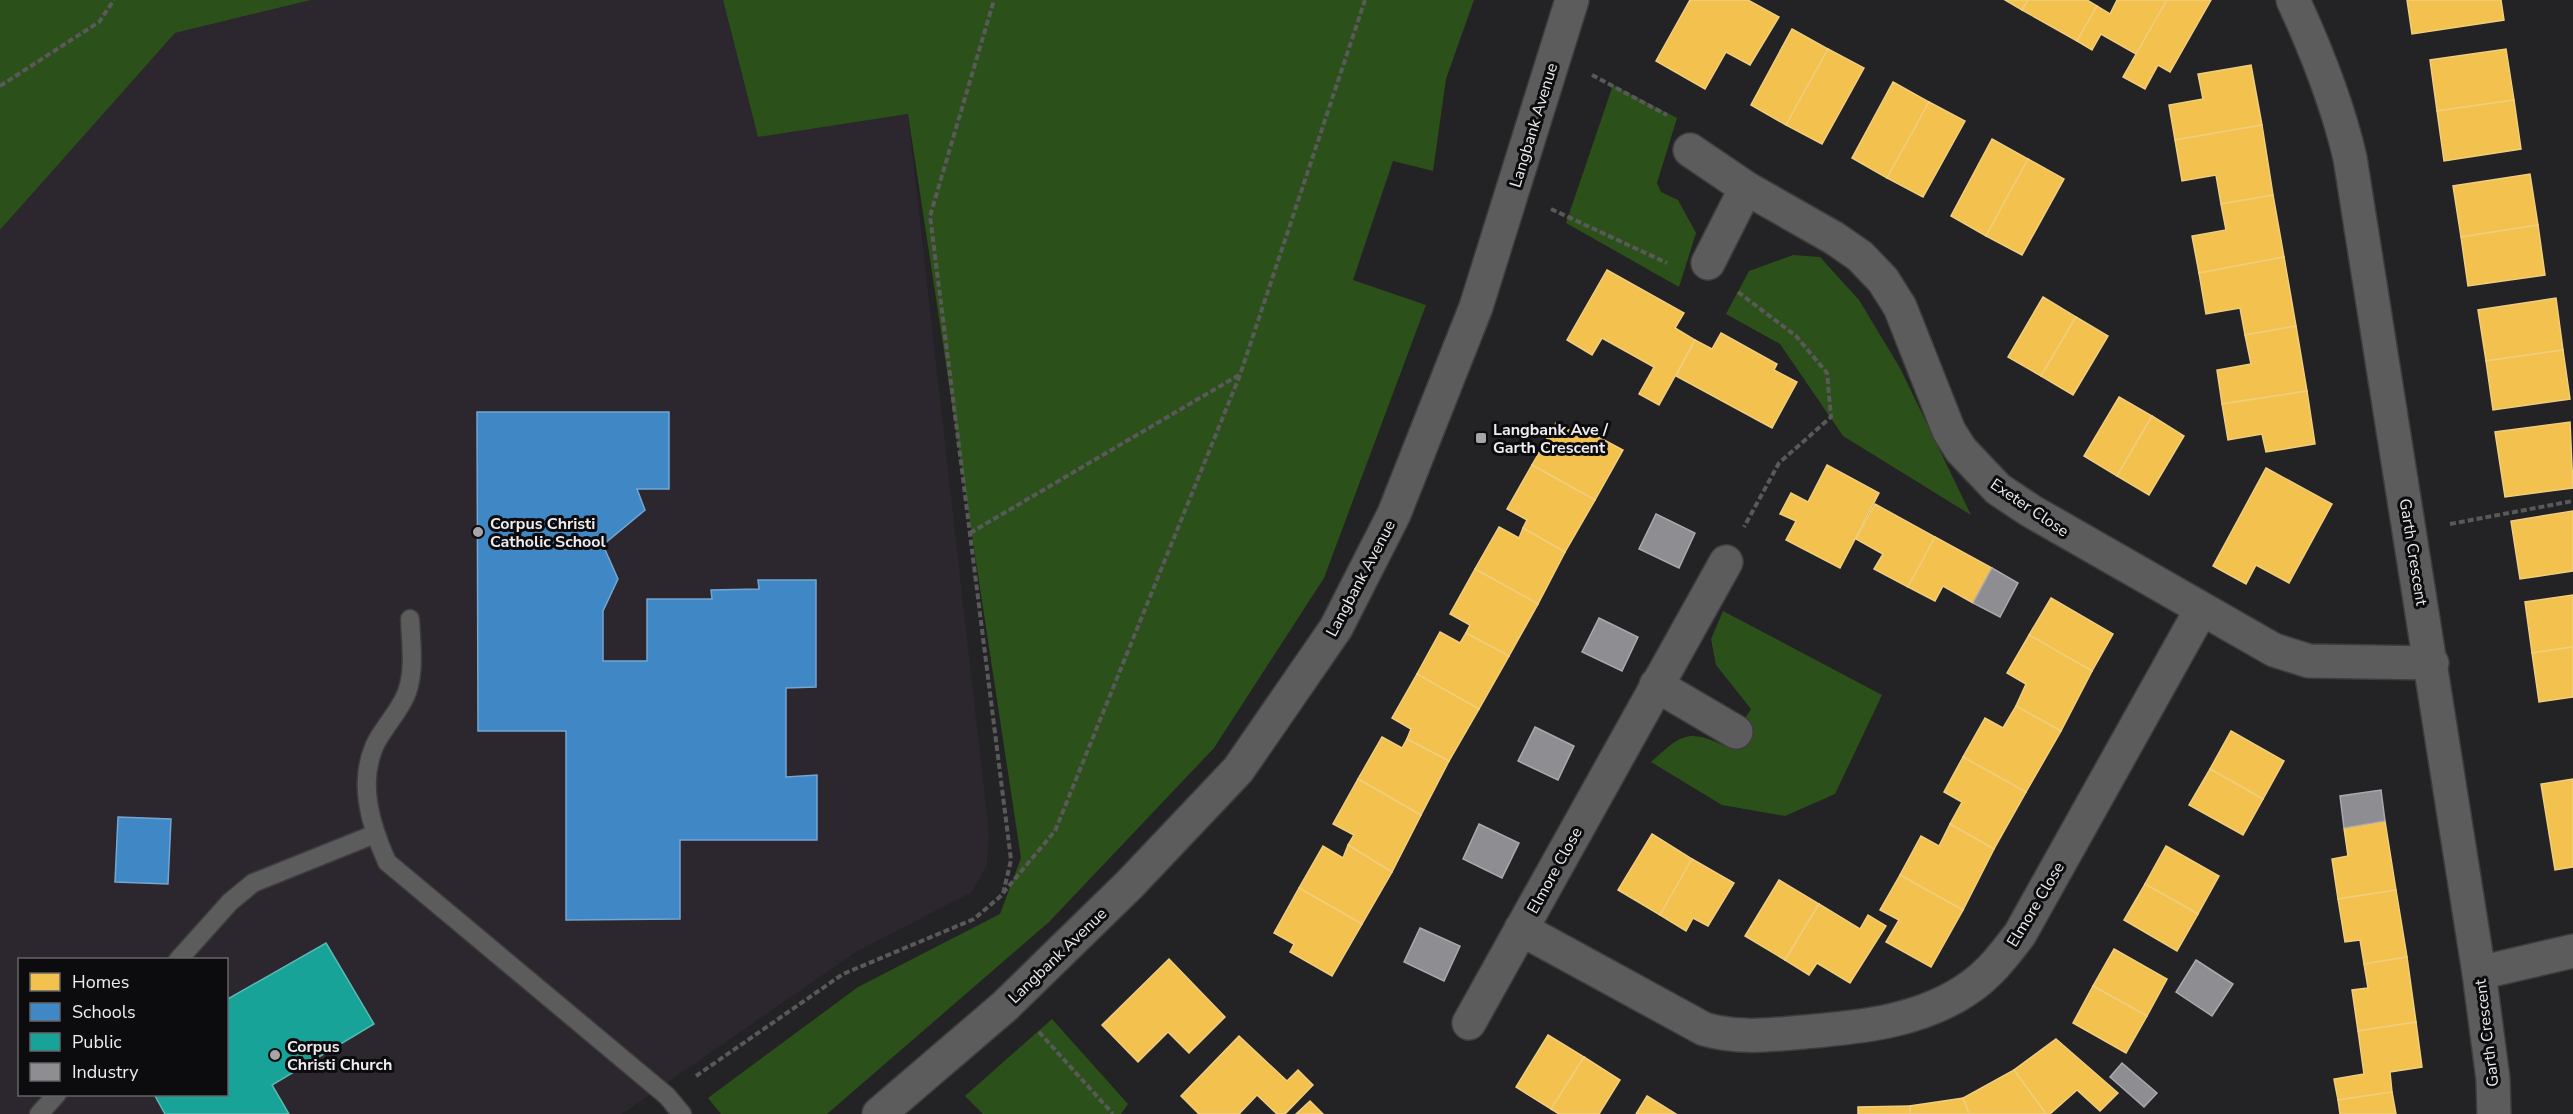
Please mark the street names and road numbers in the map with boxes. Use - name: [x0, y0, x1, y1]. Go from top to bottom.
- street label: Langbank Avenue: [1505, 60, 1563, 190]
- street label: Exeter Close: [1986, 473, 2073, 542]
- street label: Garth Crescent: [2394, 497, 2432, 608]
- street label: Langbank Avenue: [1321, 516, 1401, 641]
- street label: Elmore Close: [1522, 823, 1588, 918]
- street label: Elmore Close: [2002, 858, 2070, 951]
- street label: Langbank Avenue: [1004, 903, 1112, 1008]
- street label: Garth Crescent: [2469, 978, 2504, 1088]

